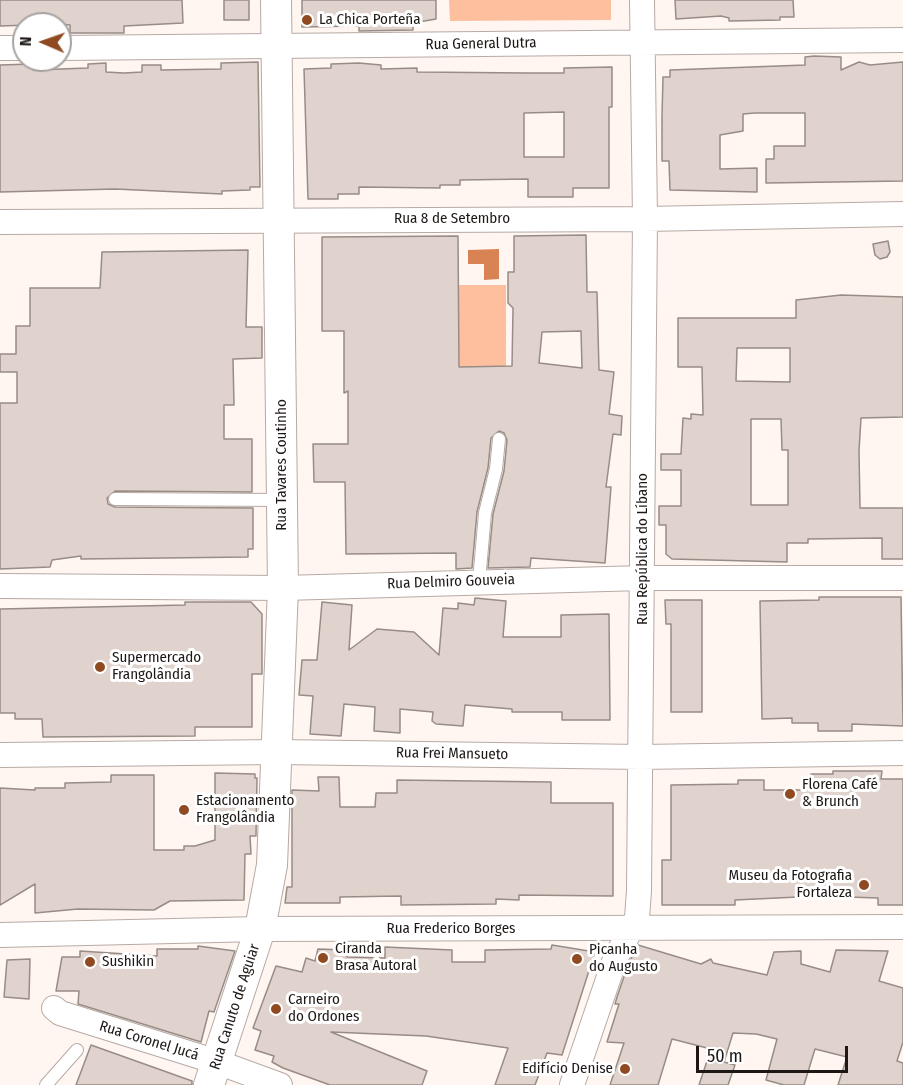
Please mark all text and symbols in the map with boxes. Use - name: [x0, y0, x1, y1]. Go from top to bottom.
- place label: La Chica Porteña: [319, 11, 421, 29]
- north arrow: [12, 12, 72, 72]
- marker: La Chica Porteña: [300, 13, 314, 27]
- street label: Rua General Dutra: [425, 34, 537, 54]
- text: N: [16, 36, 35, 47]
- street label: Rua 8 de Setembro: [394, 210, 510, 228]
- street label: Rua Tavares Coutinho: [273, 399, 291, 531]
- street label: Rua República do Líbano: [634, 473, 652, 625]
- street label: Rua Delmiro Gouveia: [387, 571, 515, 593]
- place label: Supermercado Frangolândia: [112, 649, 201, 684]
- marker: Supermercado Frangolândia: [93, 660, 107, 674]
- street label: Rua Frei Mansueto: [396, 744, 508, 764]
- place label: Florena Café & Brunch: [802, 776, 878, 811]
- marker: Florena Café & Brunch: [783, 787, 797, 801]
- place label: Estacionamento Frangolândia: [196, 792, 294, 827]
- marker: Estacionamento Frangolândia: [177, 803, 191, 817]
- place label: Museu da Fotografia Fortaleza: [729, 867, 852, 902]
- marker: Museu da Fotografia Fortaleza: [857, 878, 871, 892]
- street label: Rua Frederico Borges: [387, 920, 515, 938]
- place label: Ciranda Brasa Autoral: [335, 940, 417, 975]
- place label: Picanha do Augusto: [589, 941, 658, 976]
- street label: Rua Canuto de Aguiar: [206, 942, 264, 1072]
- marker: Ciranda Brasa Autoral: [316, 951, 330, 965]
- marker: Picanha do Augusto: [570, 952, 584, 966]
- place label: Sushikin: [102, 953, 154, 971]
- marker: Sushikin: [83, 955, 97, 969]
- place label: Carneiro do Ordones: [288, 991, 359, 1026]
- marker: Carneiro do Ordones: [269, 1002, 283, 1016]
- street label: Rua Coronel Jucá: [97, 1017, 201, 1065]
- scale bar: [699, 1034, 850, 1072]
- text: 50 m: [707, 1045, 743, 1067]
- place label: Edifício Denise: [522, 1060, 613, 1078]
- marker: Edifício Denise: [618, 1062, 632, 1076]

